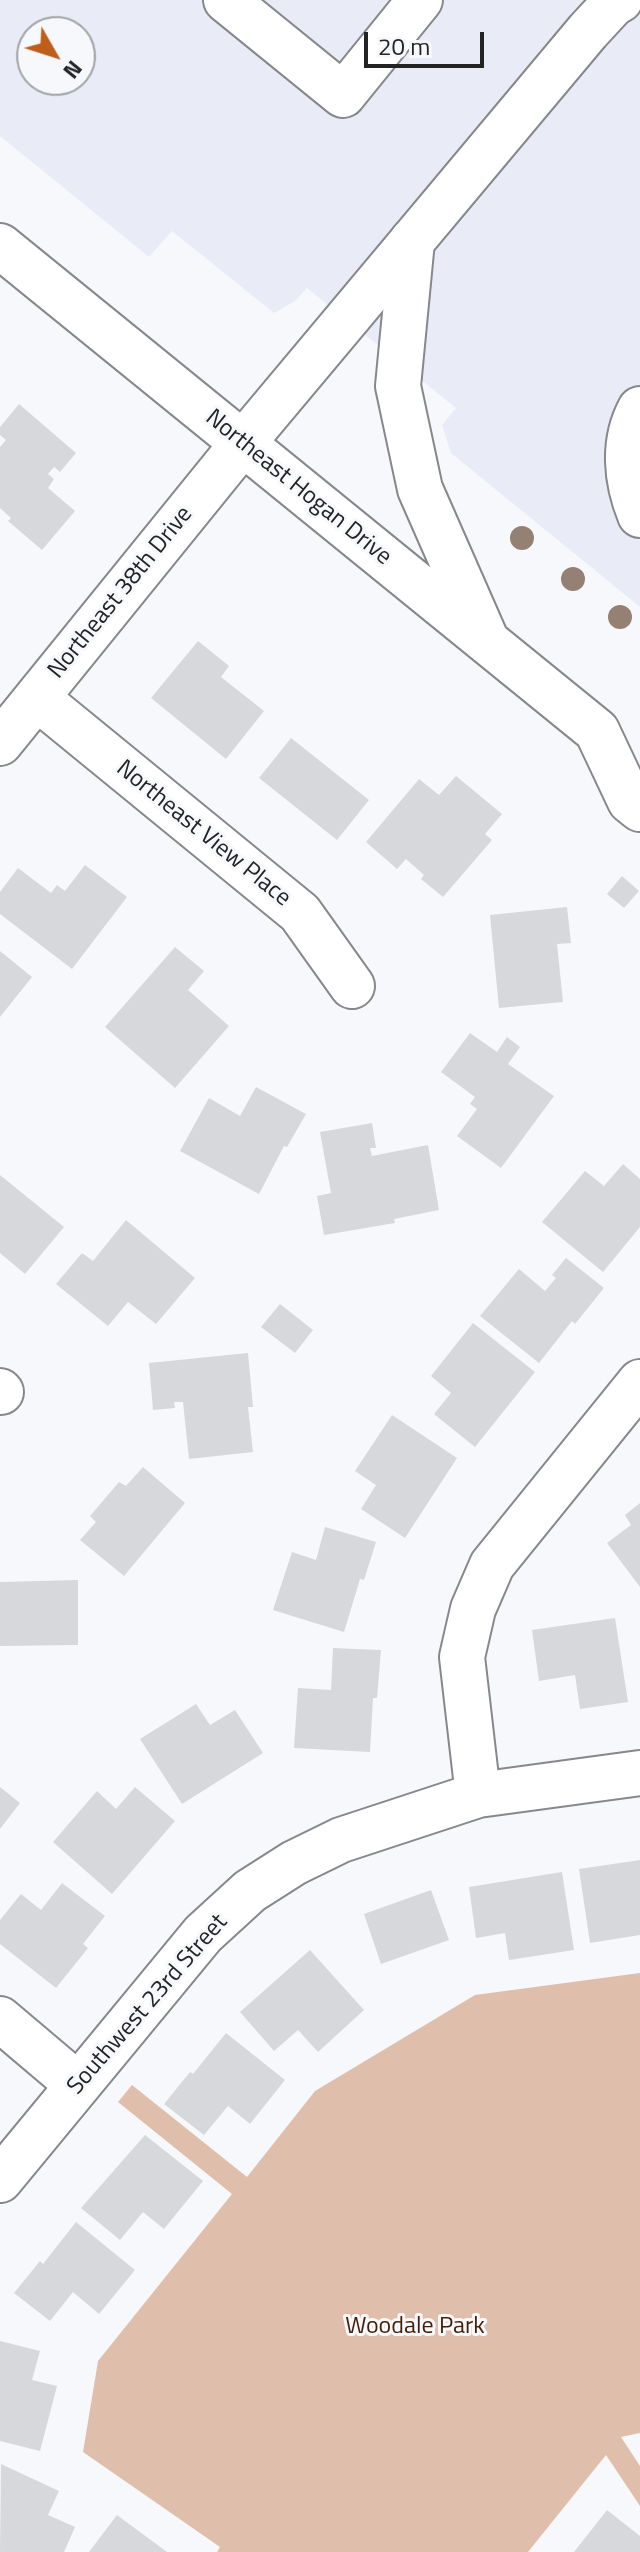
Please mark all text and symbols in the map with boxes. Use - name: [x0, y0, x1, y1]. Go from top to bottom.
- north arrow: [16, 16, 96, 96]
- scale bar: [368, 16, 488, 66]
- text: 20 m: [378, 28, 430, 64]
- text: N: [55, 53, 91, 86]
- street label: Northeast Hogan Drive: [199, 404, 397, 572]
- street label: Northeast 38th Drive: [43, 501, 199, 685]
- street label: Northeast View Place: [110, 755, 296, 913]
- street label: Southwest 23rd Street: [62, 1909, 234, 2101]
- park label: Woodale Park: [345, 2313, 485, 2341]

